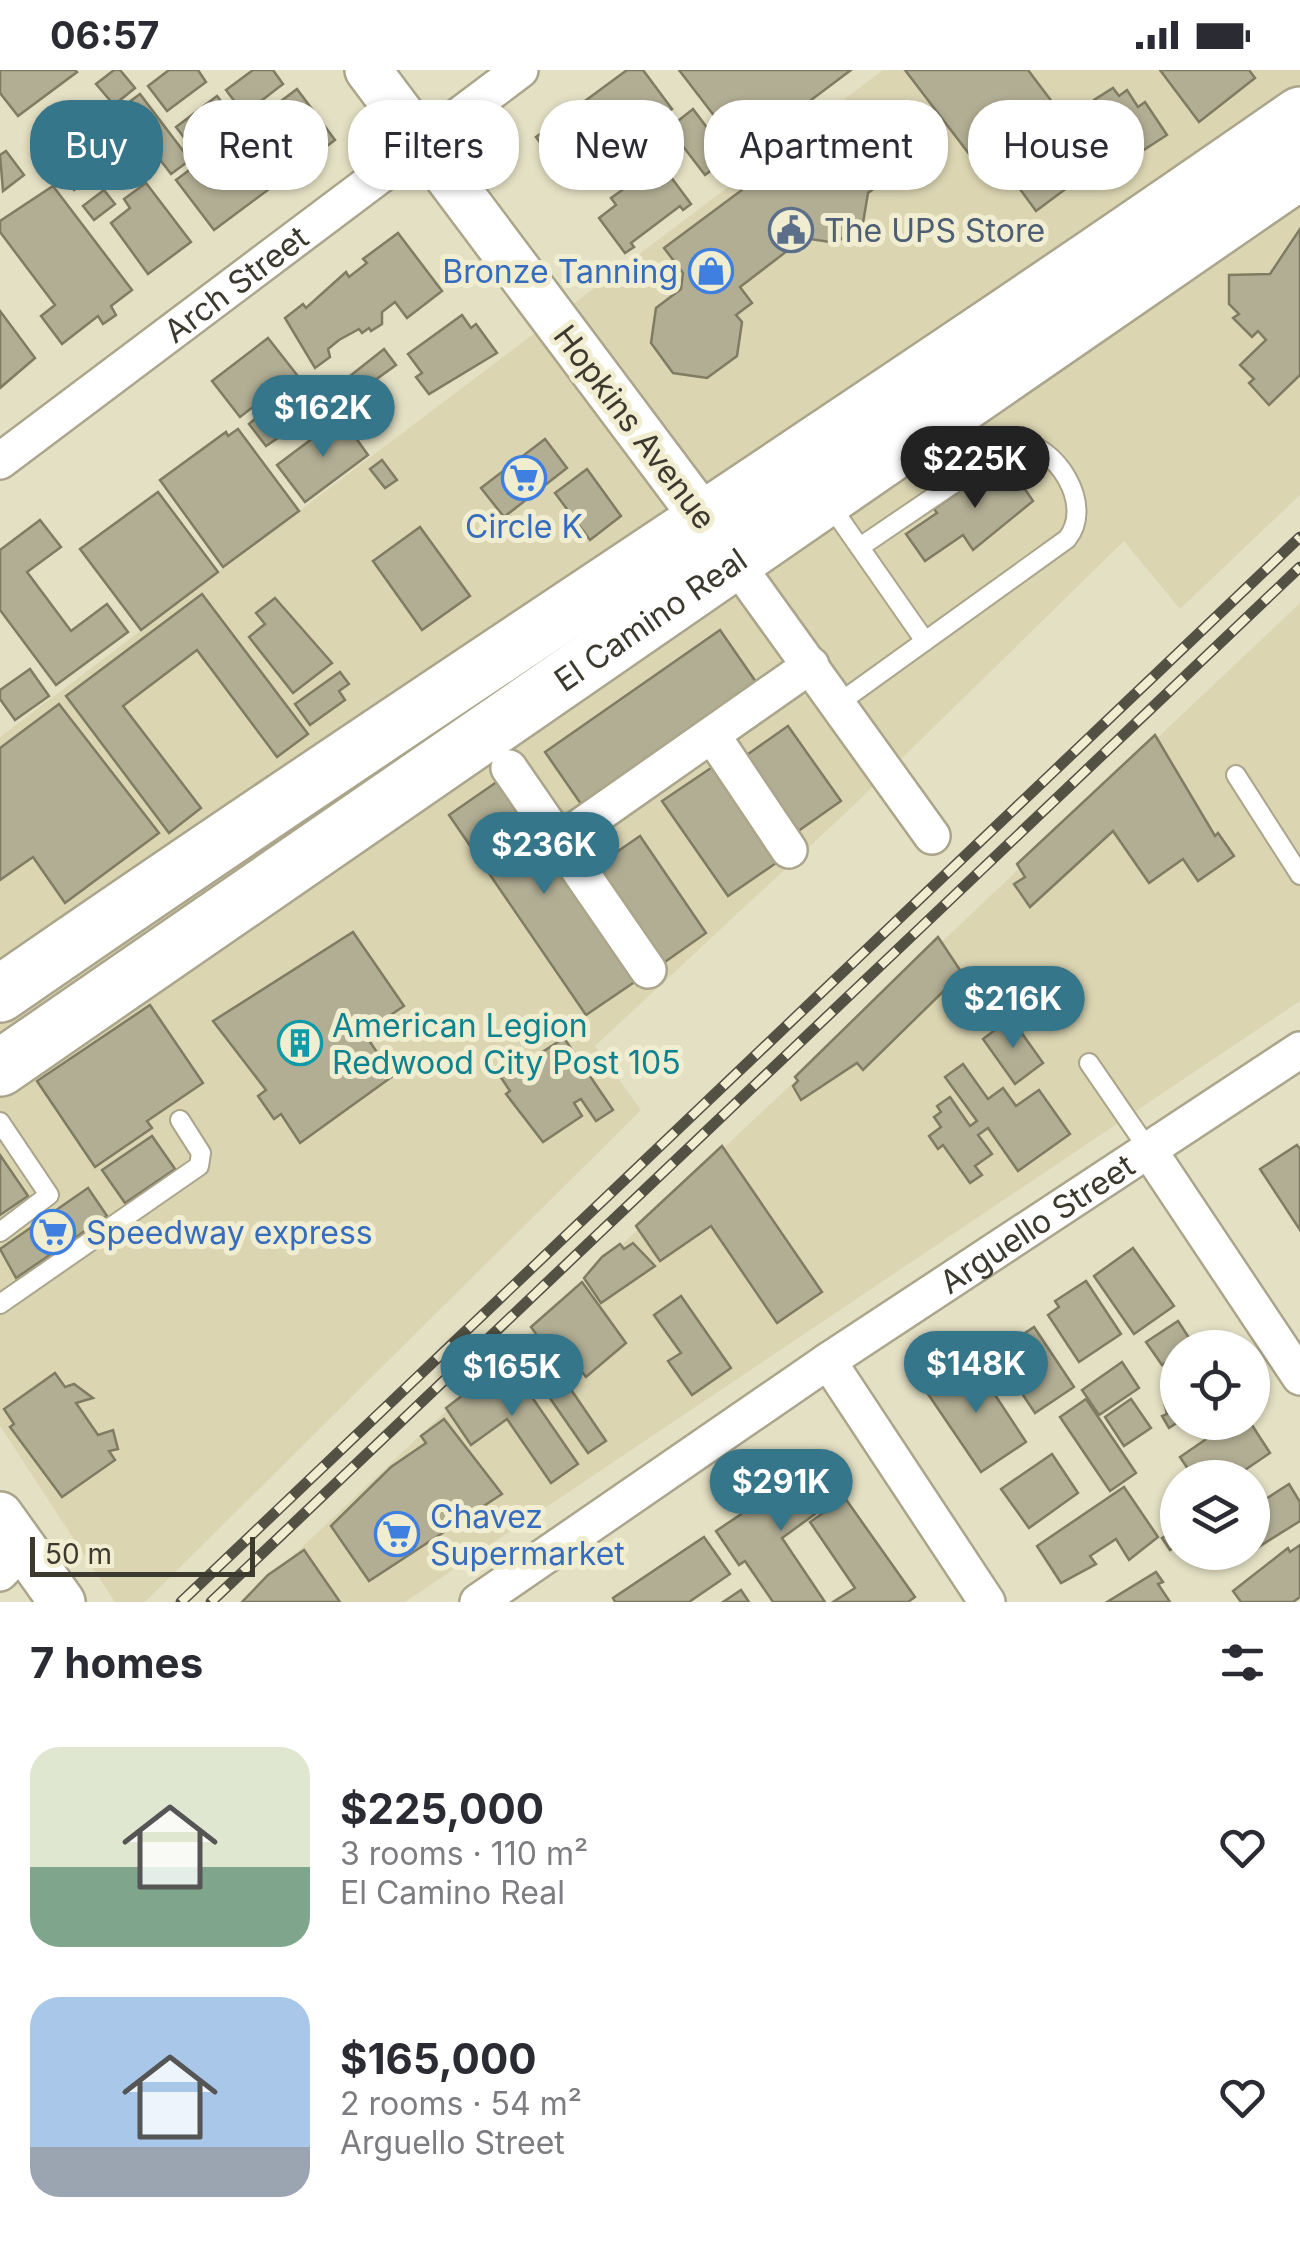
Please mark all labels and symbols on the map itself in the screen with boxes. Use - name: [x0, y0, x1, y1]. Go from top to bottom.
- public building icon: The UPS Store: [768, 207, 814, 253]
- place label: The UPS Store: [824, 211, 1045, 250]
- street label: Arch Street: [156, 217, 315, 350]
- shop icon: Bronze Tanning: [688, 248, 734, 294]
- place label: Bronze Tanning: [442, 252, 678, 291]
- street label: Hopkins Avenue: [546, 317, 724, 537]
- pin: $162K: [253, 375, 393, 460]
- pin: $225K: [905, 426, 1045, 511]
- supermarket icon: Circle K: [501, 455, 547, 501]
- place label: Circle K: [465, 507, 583, 546]
- street label: El Camino Real: [547, 539, 754, 699]
- pin: $236K: [474, 812, 614, 897]
- pin: $216K: [943, 966, 1083, 1051]
- place label: American Legion Redwood City Post 105: [332, 1006, 681, 1082]
- building icon: American Legion Redwood City Post 105: [277, 1020, 323, 1066]
- street label: Arguello Street: [932, 1145, 1141, 1302]
- supermarket icon: Speedway express: [30, 1209, 76, 1255]
- place label: Speedway express: [86, 1213, 373, 1252]
- pin: $148K: [906, 1331, 1046, 1416]
- pin: $165K: [442, 1334, 582, 1419]
- pin: $291K: [711, 1449, 851, 1534]
- place label: Chavez Supermarket: [430, 1497, 625, 1573]
- supermarket icon: Chavez Supermarket: [374, 1511, 420, 1557]
- scale bar: [30, 1532, 255, 1576]

